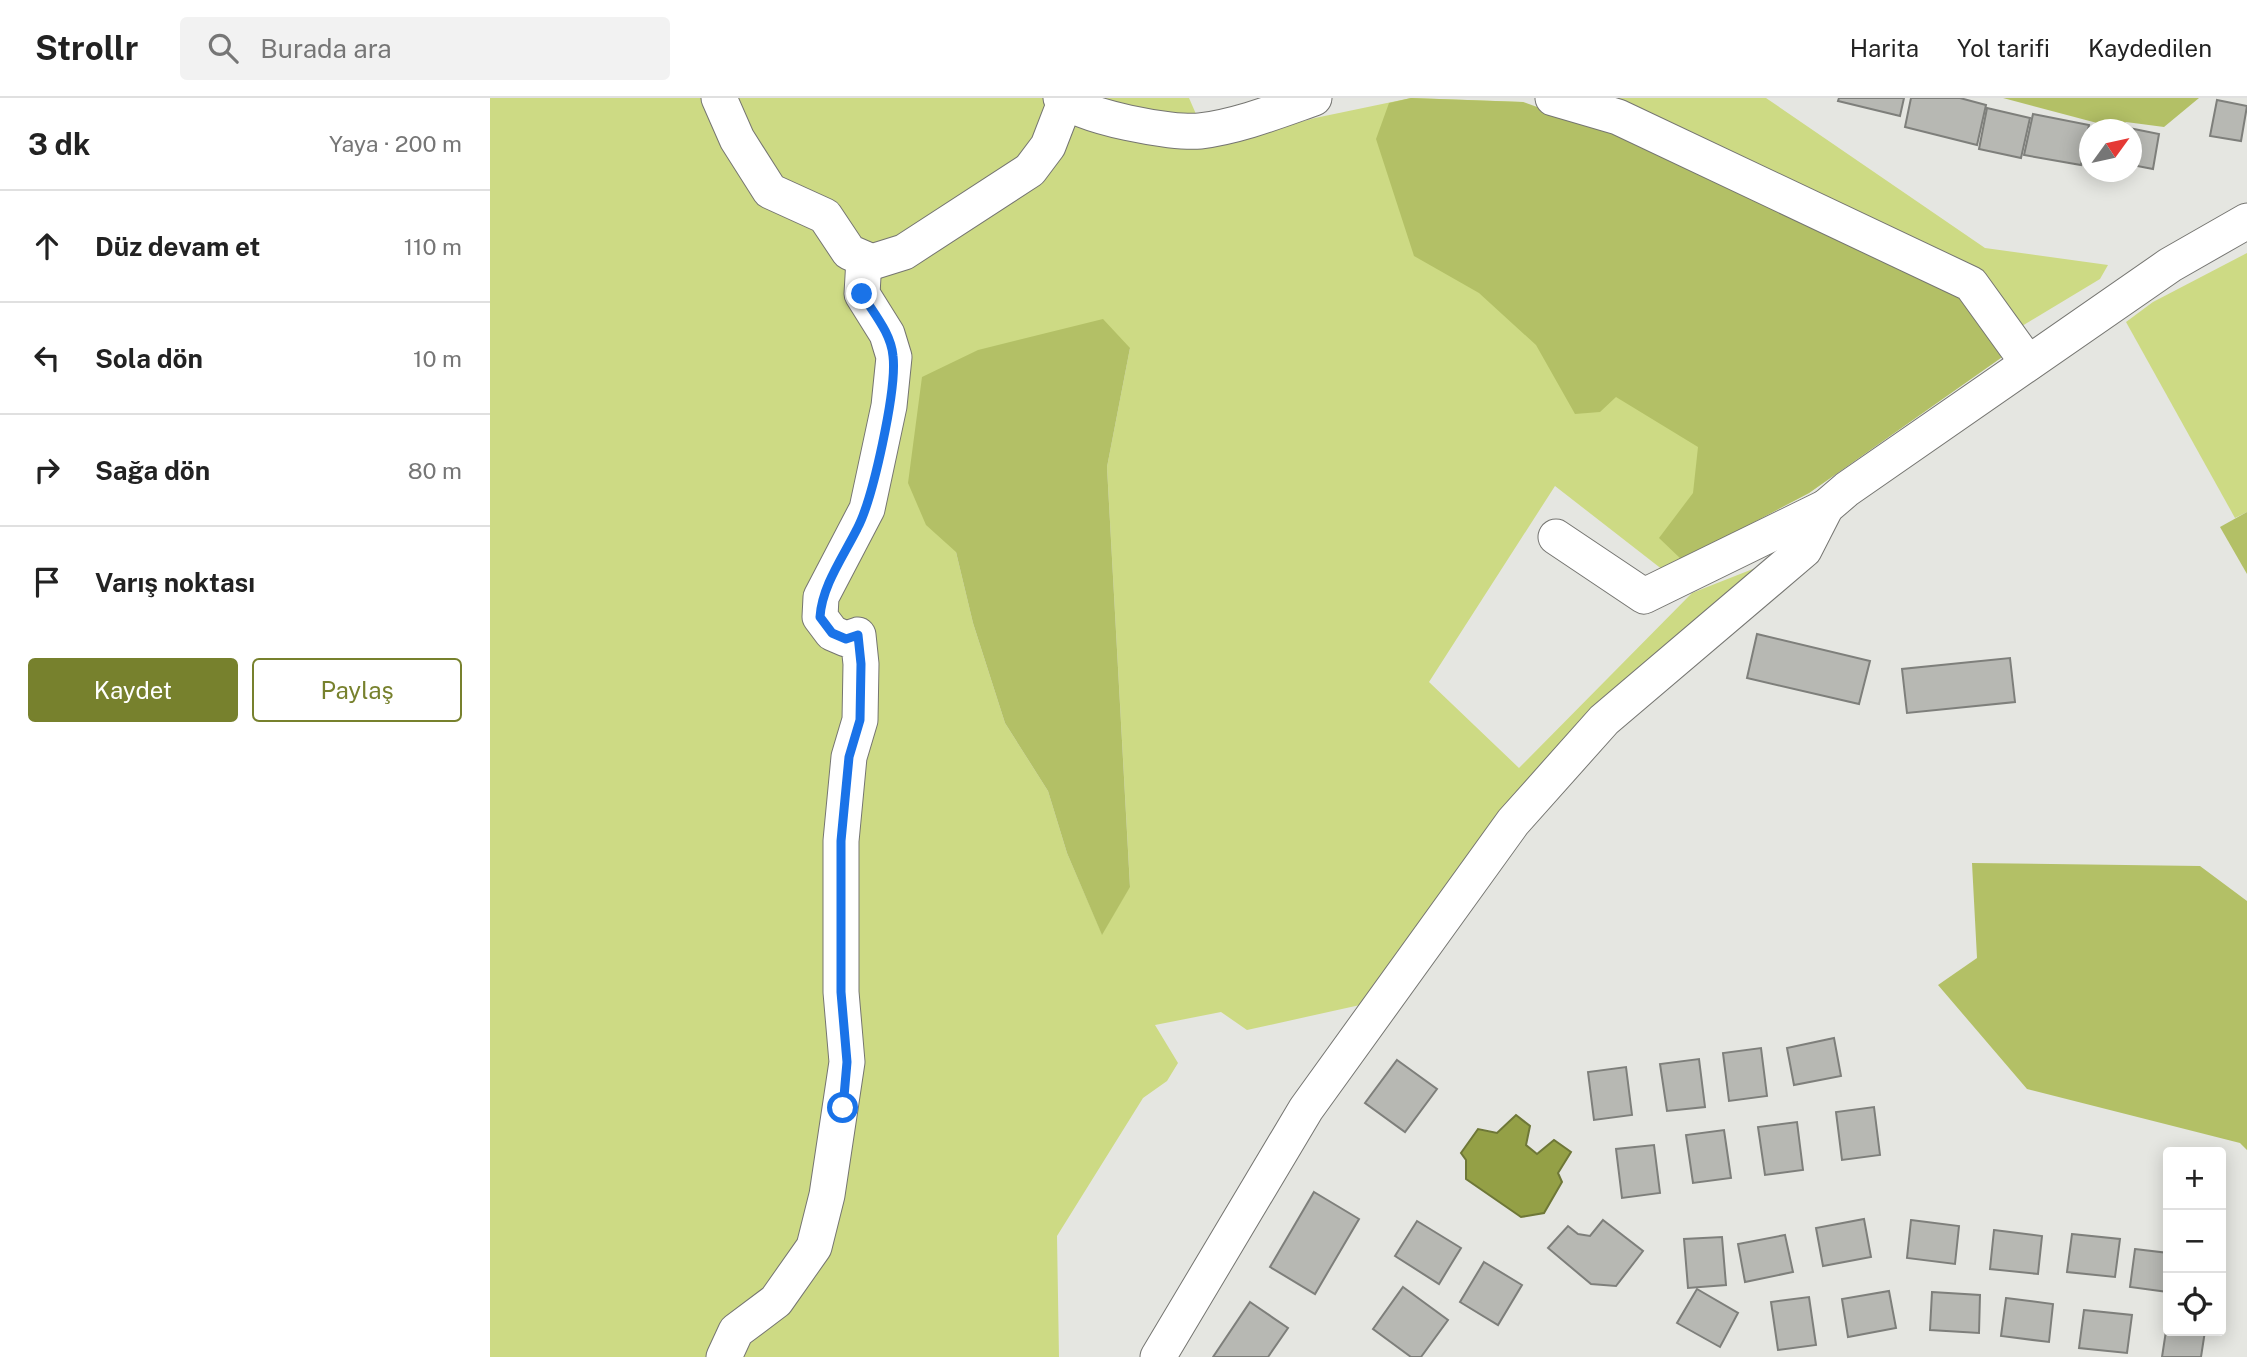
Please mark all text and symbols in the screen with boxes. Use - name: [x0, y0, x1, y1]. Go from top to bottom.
- search box: [180, 17, 670, 80]
- text: Strollr: [35, 29, 138, 67]
- icon: search: [204, 29, 242, 67]
- text: Burada ara: [260, 33, 392, 64]
- text: Harita: [1850, 34, 1919, 62]
- text: Yol tarifi: [1957, 34, 2050, 62]
- text: Kaydedilen: [2088, 34, 2212, 62]
- north arrow: [2079, 119, 2142, 182]
- text: 3 dk: [28, 126, 90, 162]
- text: Yaya · 200 m: [329, 130, 462, 157]
- icon: ahead: [28, 227, 66, 265]
- text: Düz devam et: [95, 231, 260, 262]
- text: 110 m: [404, 233, 462, 260]
- route end: [846, 278, 877, 309]
- icon: left: [28, 339, 66, 377]
- text: Sola dön: [95, 343, 203, 374]
- text: 10 m: [413, 345, 462, 372]
- icon: right: [28, 451, 66, 489]
- text: Sağa dön: [95, 455, 210, 486]
- text: 80 m: [408, 457, 462, 484]
- icon: arrive: [28, 563, 66, 601]
- text: Varış noktası: [95, 567, 255, 598]
- button: Kaydet: [28, 658, 238, 722]
- button: Paylaş: [252, 658, 462, 722]
- route start: [827, 1092, 858, 1123]
- map controls: [2163, 1147, 2226, 1336]
- button: +: [2163, 1147, 2226, 1210]
- button: −: [2163, 1210, 2226, 1273]
- button: locate: [2163, 1273, 2226, 1336]

